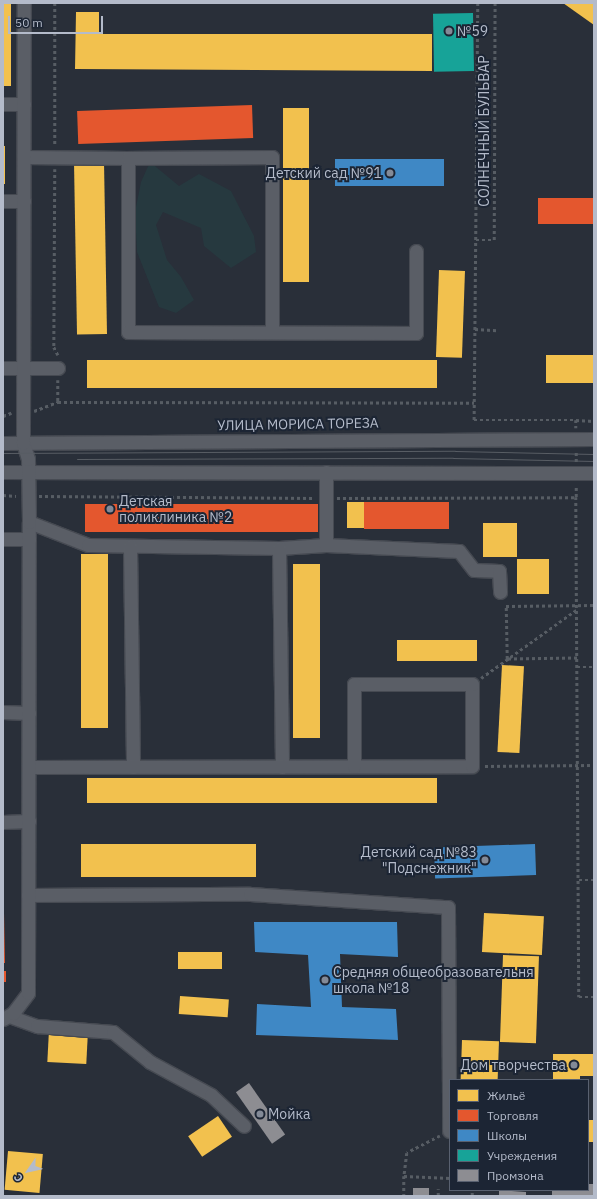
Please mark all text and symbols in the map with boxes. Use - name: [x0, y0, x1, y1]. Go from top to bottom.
- scale bar: [10, 8, 105, 34]
- text: 50 m: [15, 15, 43, 30]
- place label: №59: [457, 23, 488, 39]
- marker: №59: [444, 26, 454, 36]
- street label: СОЛНЕЧНЫЙ БУЛЬВАР: [476, 55, 492, 207]
- place label: Детский сад №91: [266, 165, 382, 181]
- marker: Детский сад №91: [385, 168, 395, 178]
- street label: УЛИЦА МОРИСА ТОРЕЗА: [217, 414, 379, 434]
- place label: Детская поликлиника №2: [119, 493, 232, 526]
- marker: Детская поликлиника №2: [104, 503, 116, 515]
- place label: Детский сад №83 "Подснежник": [361, 844, 477, 876]
- marker: Детский сад №83 "Подснежник": [480, 855, 490, 865]
- place label: Средняя общеобразовательня школа №18: [333, 964, 534, 996]
- marker: Средняя общеобразовательня школа №18: [320, 975, 330, 985]
- place label: Дом творчества: [460, 1057, 566, 1073]
- marker: Дом творчества: [569, 1060, 579, 1070]
- legend: [449, 1079, 589, 1191]
- text: Жильё: [487, 1088, 525, 1103]
- place label: Мойка: [268, 1106, 310, 1122]
- text: Торговля: [487, 1108, 538, 1123]
- marker: Мойка: [255, 1109, 265, 1119]
- text: Школы: [487, 1128, 527, 1143]
- text: Учреждения: [487, 1148, 557, 1163]
- north arrow: [8, 1151, 48, 1191]
- text: Промзона: [487, 1168, 544, 1183]
- text: С: [10, 1171, 26, 1185]

